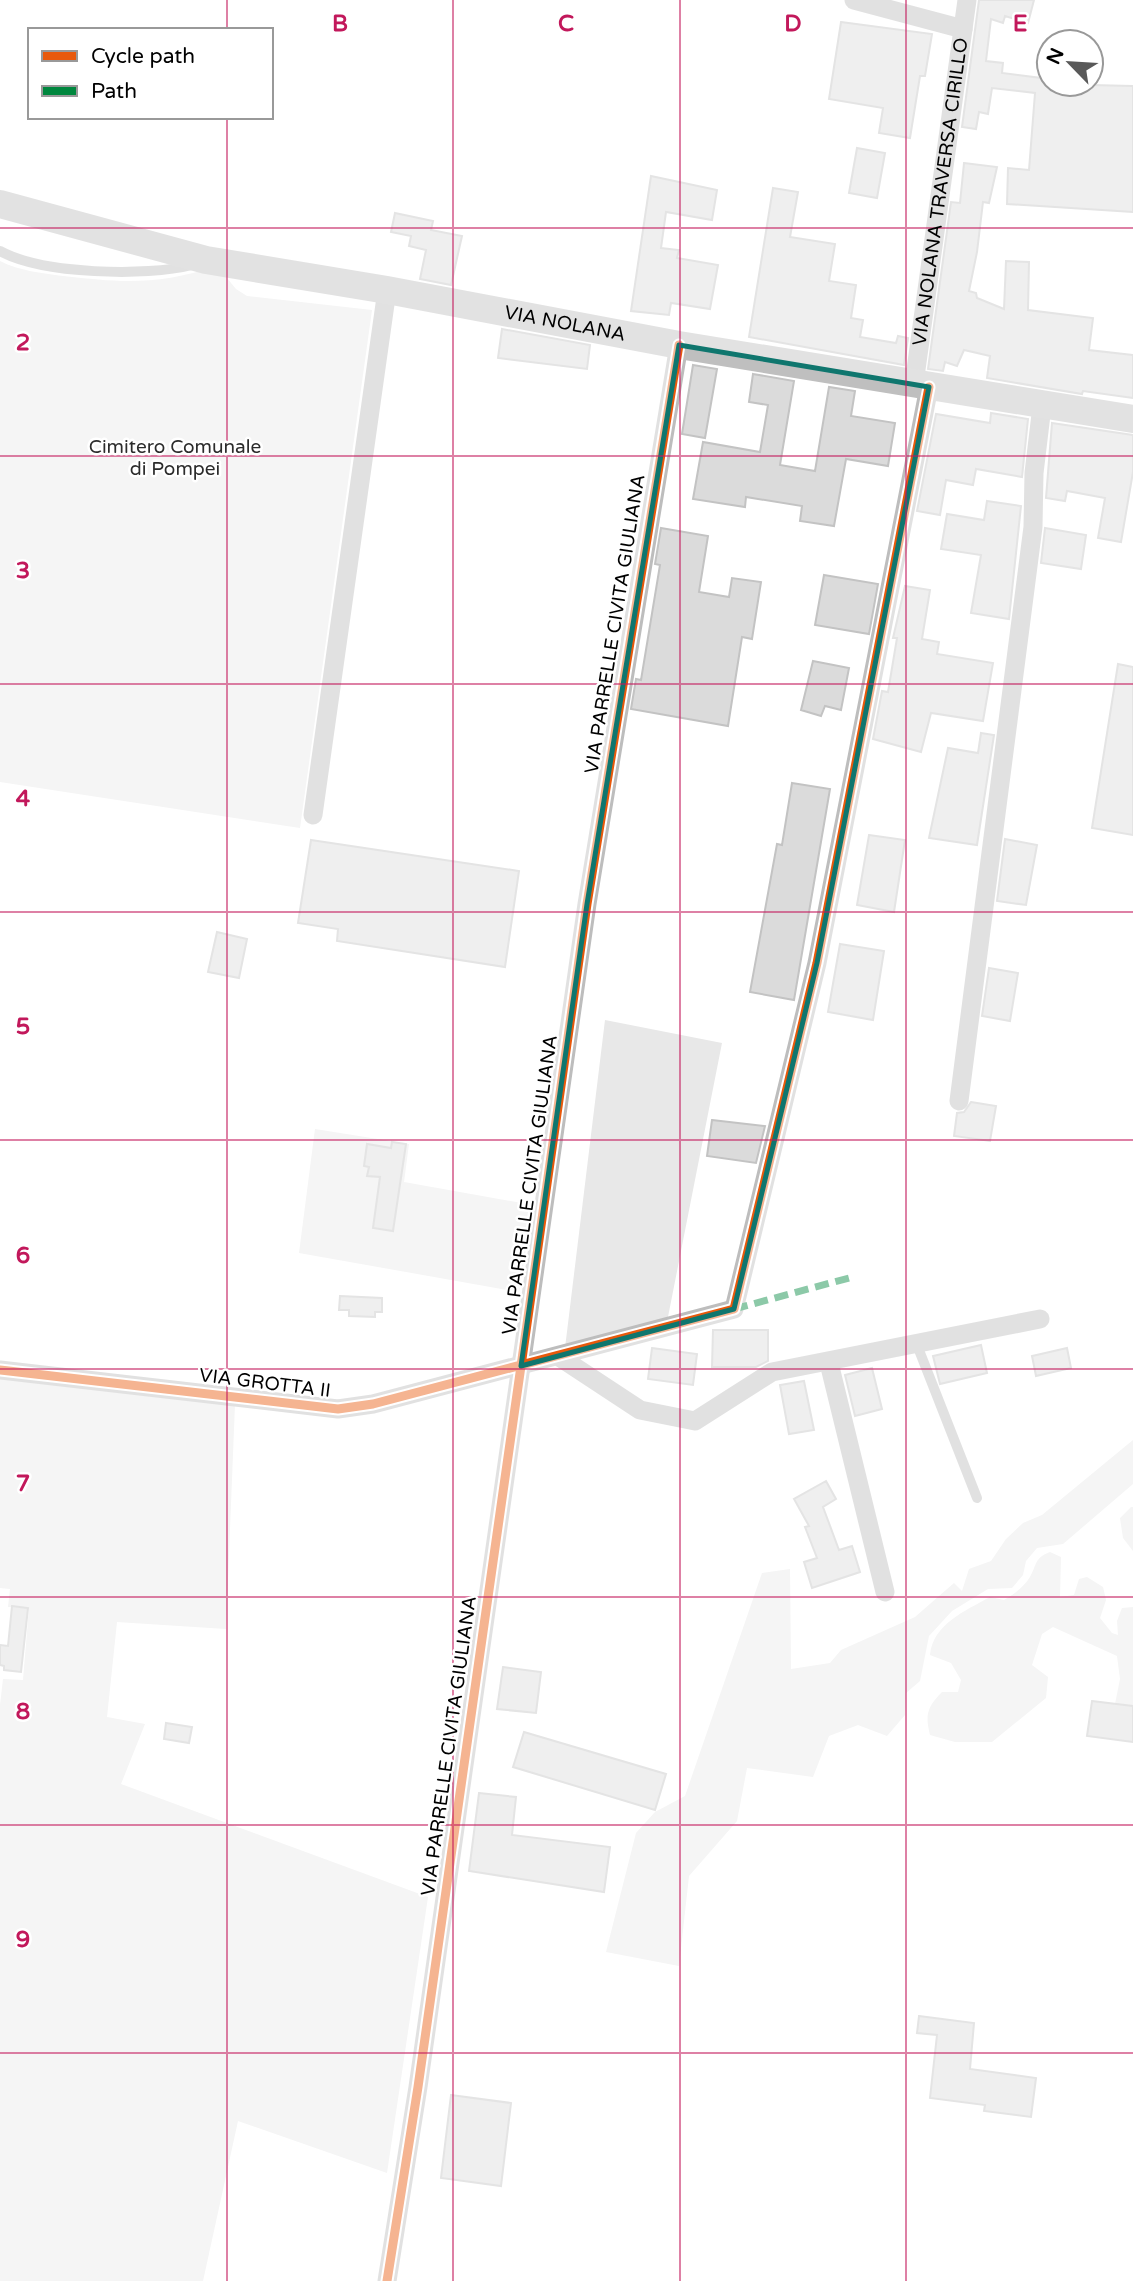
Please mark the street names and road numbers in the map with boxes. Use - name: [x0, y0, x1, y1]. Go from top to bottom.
- street label: VIA NOLANA TRAVERSA CIRILLO: [908, 36, 973, 347]
- street label: VIA NOLANA: [503, 301, 627, 346]
- street label: VIA PARRELLE CIVITA GIULIANA: [580, 473, 650, 775]
- street label: VIA PARRELLE CIVITA GIULIANA: [498, 1034, 562, 1336]
- street label: VIA GROTTA II: [198, 1364, 332, 1402]
- street label: VIA PARRELLE CIVITA GIULIANA: [417, 1595, 481, 1897]

